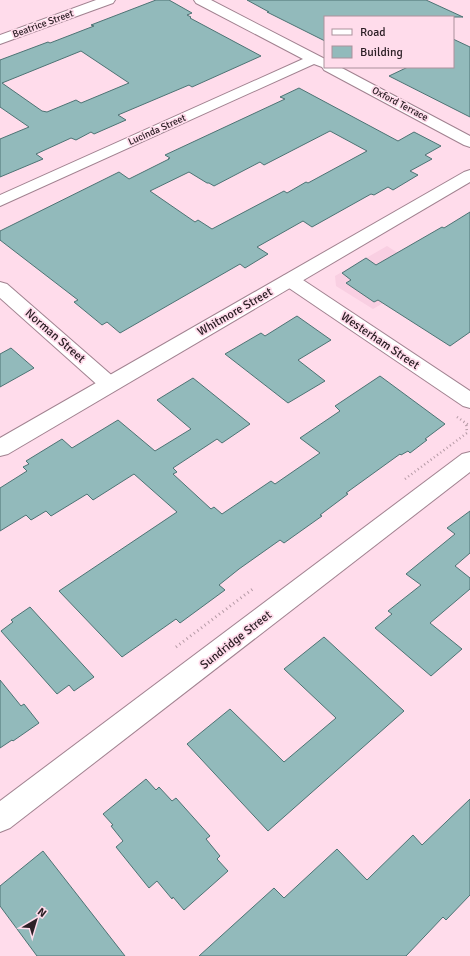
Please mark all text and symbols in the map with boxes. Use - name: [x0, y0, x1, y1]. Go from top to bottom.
- street label: Beatrice Street: [11, 7, 76, 41]
- legend: [324, 16, 454, 68]
- text: Road: [360, 25, 386, 40]
- text: Building: [360, 45, 403, 60]
- street label: Oxford Terrace: [370, 84, 430, 124]
- street label: Lucinda Street: [126, 112, 188, 148]
- street label: Whitmore Street: [195, 284, 275, 340]
- street label: Norman Street: [22, 306, 88, 366]
- street label: Westerham Street: [338, 309, 422, 373]
- street label: Sundridge Street: [197, 607, 275, 673]
- north arrow: [16, 900, 56, 940]
- text: N: [35, 905, 49, 920]

